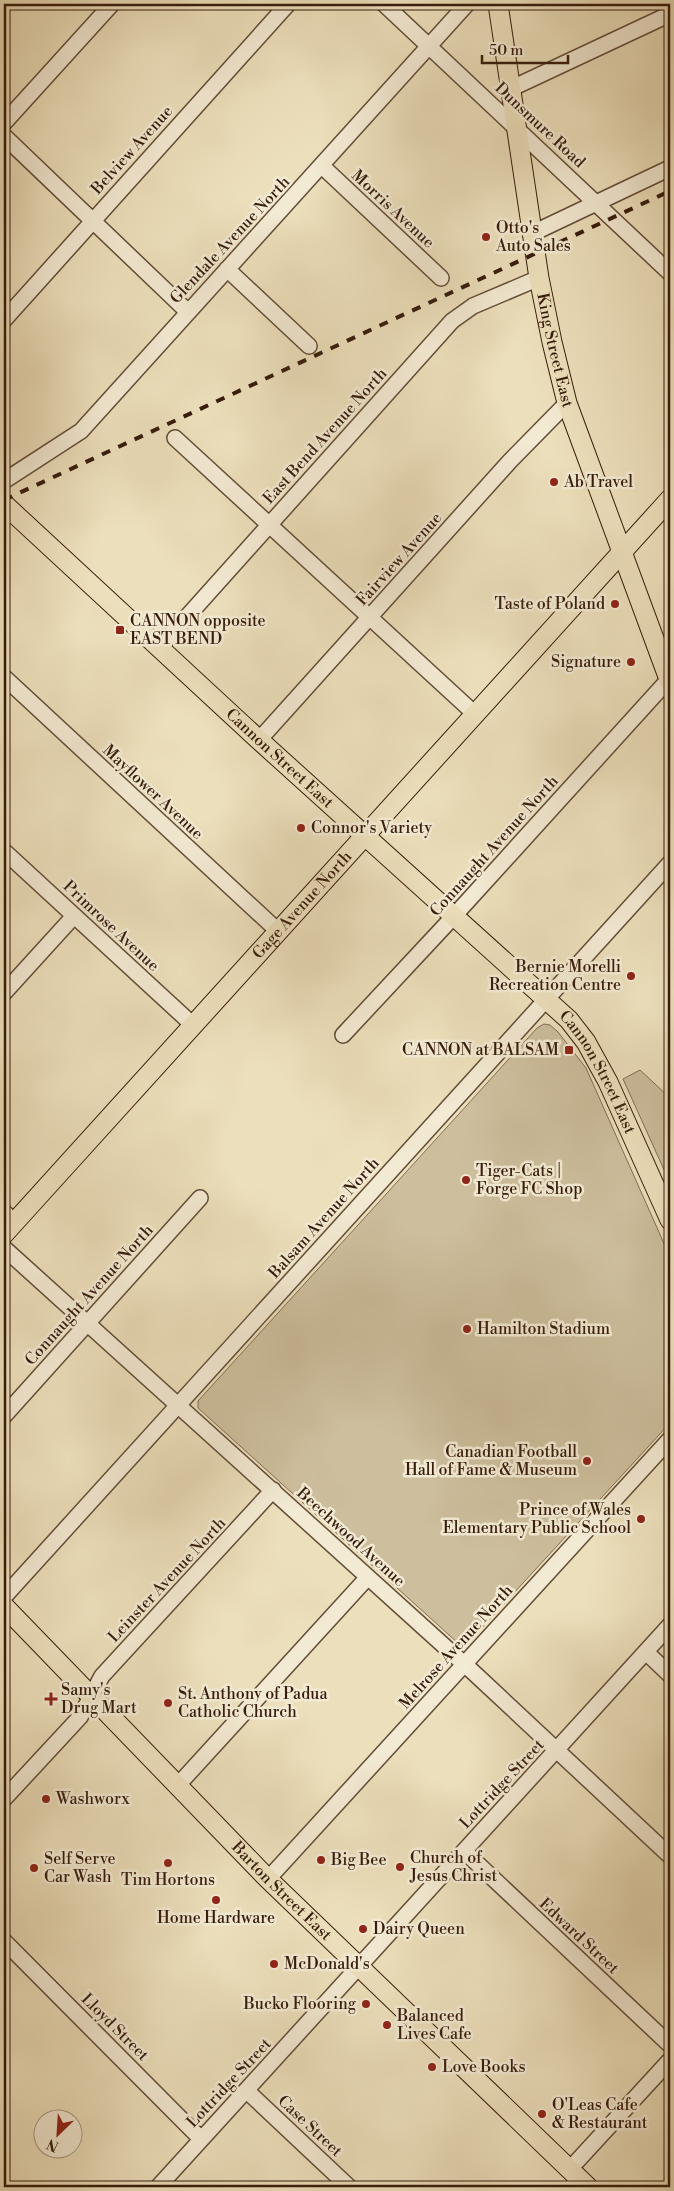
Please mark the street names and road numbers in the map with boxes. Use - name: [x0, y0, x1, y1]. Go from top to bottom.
- street label: Dunsmure Road: [491, 78, 589, 172]
- street label: Belview Avenue: [86, 101, 177, 199]
- street label: Morris Avenue: [347, 166, 439, 252]
- street label: Glendale Avenue North: [166, 172, 295, 308]
- street label: King Street East: [532, 291, 578, 411]
- street label: East Bend Avenue North: [259, 364, 392, 508]
- street label: Fairview Avenue: [352, 508, 446, 610]
- street label: Cannon Street East: [221, 704, 338, 813]
- street label: Mayflower Avenue: [99, 740, 207, 844]
- street label: Connaught Avenue North: [425, 771, 563, 921]
- street label: Gage Avenue North: [248, 846, 357, 963]
- street label: Primrose Avenue: [59, 876, 163, 976]
- street label: Cannon Street East: [555, 1006, 640, 1137]
- street label: Balsam Avenue North: [264, 1153, 384, 1283]
- street label: Connaught Avenue North: [20, 1220, 158, 1370]
- street label: Beechwood Avenue: [292, 1482, 409, 1591]
- street label: Leinster Avenue North: [104, 1513, 231, 1647]
- street label: Melrose Avenue North: [395, 1580, 517, 1713]
- street label: Lottridge Street: [455, 1735, 549, 1833]
- street label: Barton Street East: [227, 1837, 336, 1945]
- street label: Edward Street: [535, 1894, 623, 1978]
- street label: Lloyd Street: [77, 1989, 153, 2065]
- street label: Lottridge Street: [182, 2034, 276, 2132]
- street label: Case Street: [274, 2091, 347, 2161]

